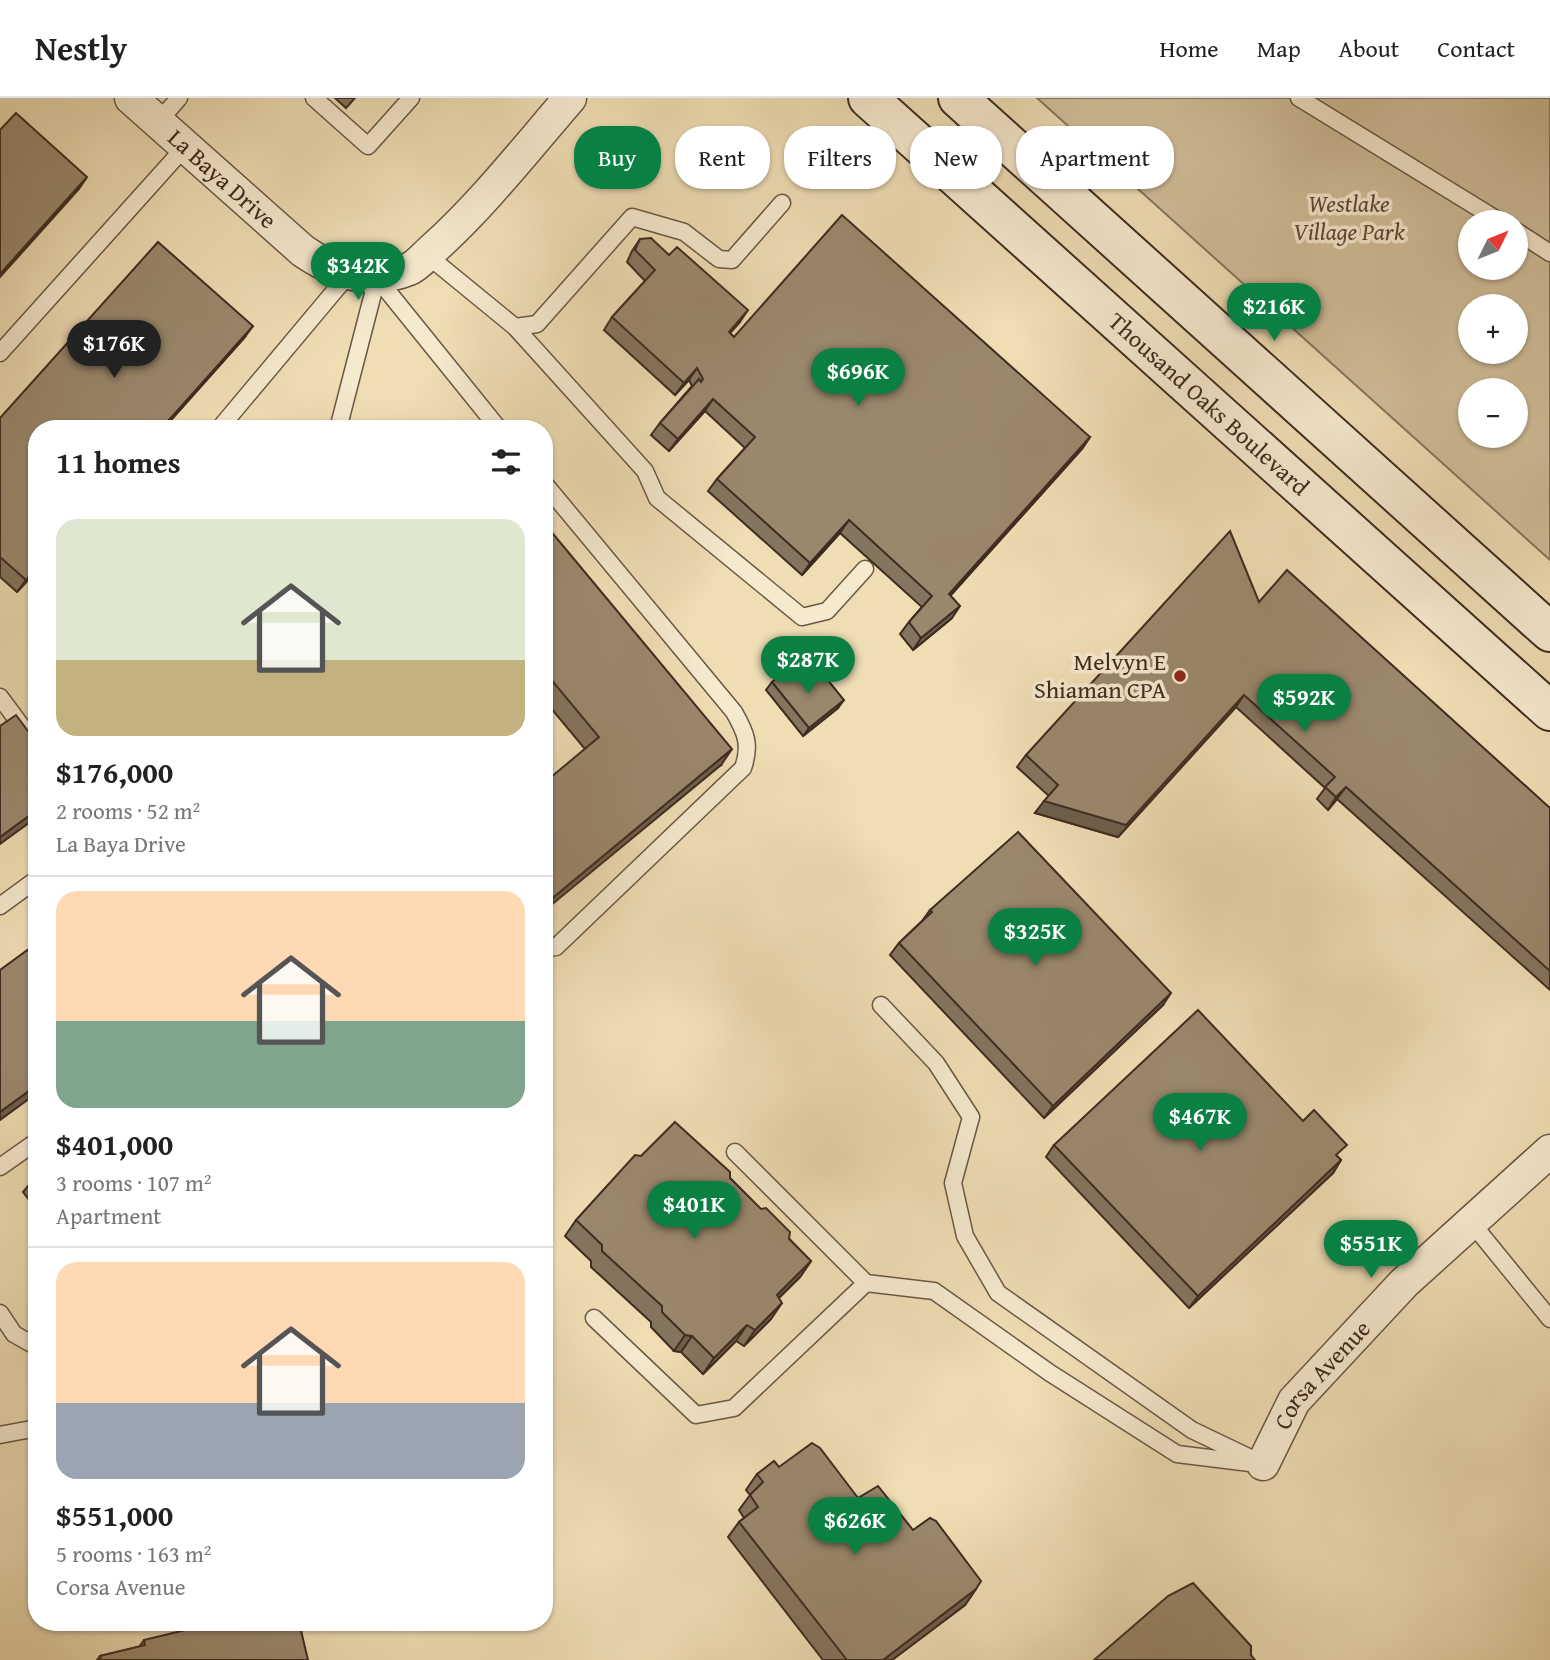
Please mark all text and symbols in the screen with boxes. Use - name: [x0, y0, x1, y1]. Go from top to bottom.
- text: Nestly: [35, 24, 127, 72]
- text: Home: [1160, 31, 1219, 66]
- text: Map: [1257, 31, 1301, 66]
- text: About: [1339, 31, 1399, 66]
- text: Contact: [1437, 31, 1515, 66]
- street label: La Baya Drive: [160, 121, 285, 237]
- chip: Buy: [574, 126, 661, 189]
- chip: Rent: [675, 126, 770, 189]
- chip: Filters: [784, 126, 896, 189]
- chip: New: [910, 126, 1002, 189]
- chip: Apartment: [1016, 126, 1174, 189]
- park label: Westlake Village Park: [1293, 186, 1405, 249]
- north arrow: [1458, 210, 1528, 280]
- map controls: [1458, 210, 1528, 448]
- pin: $342K: [309, 242, 407, 302]
- text: $342K: [327, 248, 389, 281]
- pin: $216K: [1225, 284, 1323, 343]
- text: $216K: [1243, 289, 1305, 322]
- button: +: [1458, 294, 1528, 364]
- street label: Thousand Oaks Boulevard: [1101, 304, 1317, 504]
- pin: $176K: [65, 320, 163, 380]
- text: $176K: [83, 326, 145, 359]
- pin: $696K: [809, 348, 907, 408]
- text: $696K: [827, 354, 889, 387]
- button: −: [1458, 378, 1528, 448]
- text: 11 homes: [56, 440, 181, 484]
- icon: filters: [487, 443, 525, 481]
- icon: home: [228, 565, 354, 691]
- pin: $287K: [759, 636, 857, 696]
- text: $287K: [777, 642, 839, 675]
- place label: Melvyn E Shiaman CPA: [1034, 644, 1166, 707]
- marker: Melvyn E Shiaman CPA: [1172, 668, 1188, 684]
- pin: $592K: [1255, 674, 1353, 734]
- text: $592K: [1273, 680, 1335, 713]
- text: $176,000: [56, 750, 173, 794]
- text: 2 rooms · 52 m²: [56, 794, 200, 827]
- text: La Baya Drive: [56, 827, 186, 860]
- pin: $325K: [986, 908, 1084, 968]
- text: $325K: [1004, 914, 1066, 947]
- icon: home: [228, 937, 354, 1063]
- pin: $467K: [1151, 1094, 1249, 1153]
- text: $467K: [1169, 1099, 1231, 1132]
- text: $401,000: [56, 1122, 173, 1166]
- text: 3 rooms · 107 m²: [56, 1166, 211, 1199]
- pin: $401K: [645, 1182, 743, 1241]
- text: $401K: [663, 1187, 725, 1220]
- text: Apartment: [56, 1199, 161, 1232]
- pin: $551K: [1322, 1220, 1420, 1280]
- text: $551K: [1340, 1226, 1402, 1259]
- icon: home: [228, 1308, 354, 1434]
- street label: Corsa Avenue: [1265, 1312, 1378, 1435]
- text: $551,000: [56, 1493, 173, 1537]
- pin: $626K: [806, 1498, 904, 1557]
- text: $626K: [824, 1503, 886, 1536]
- text: 5 rooms · 163 m²: [56, 1537, 211, 1570]
- text: Corsa Avenue: [56, 1570, 185, 1603]

